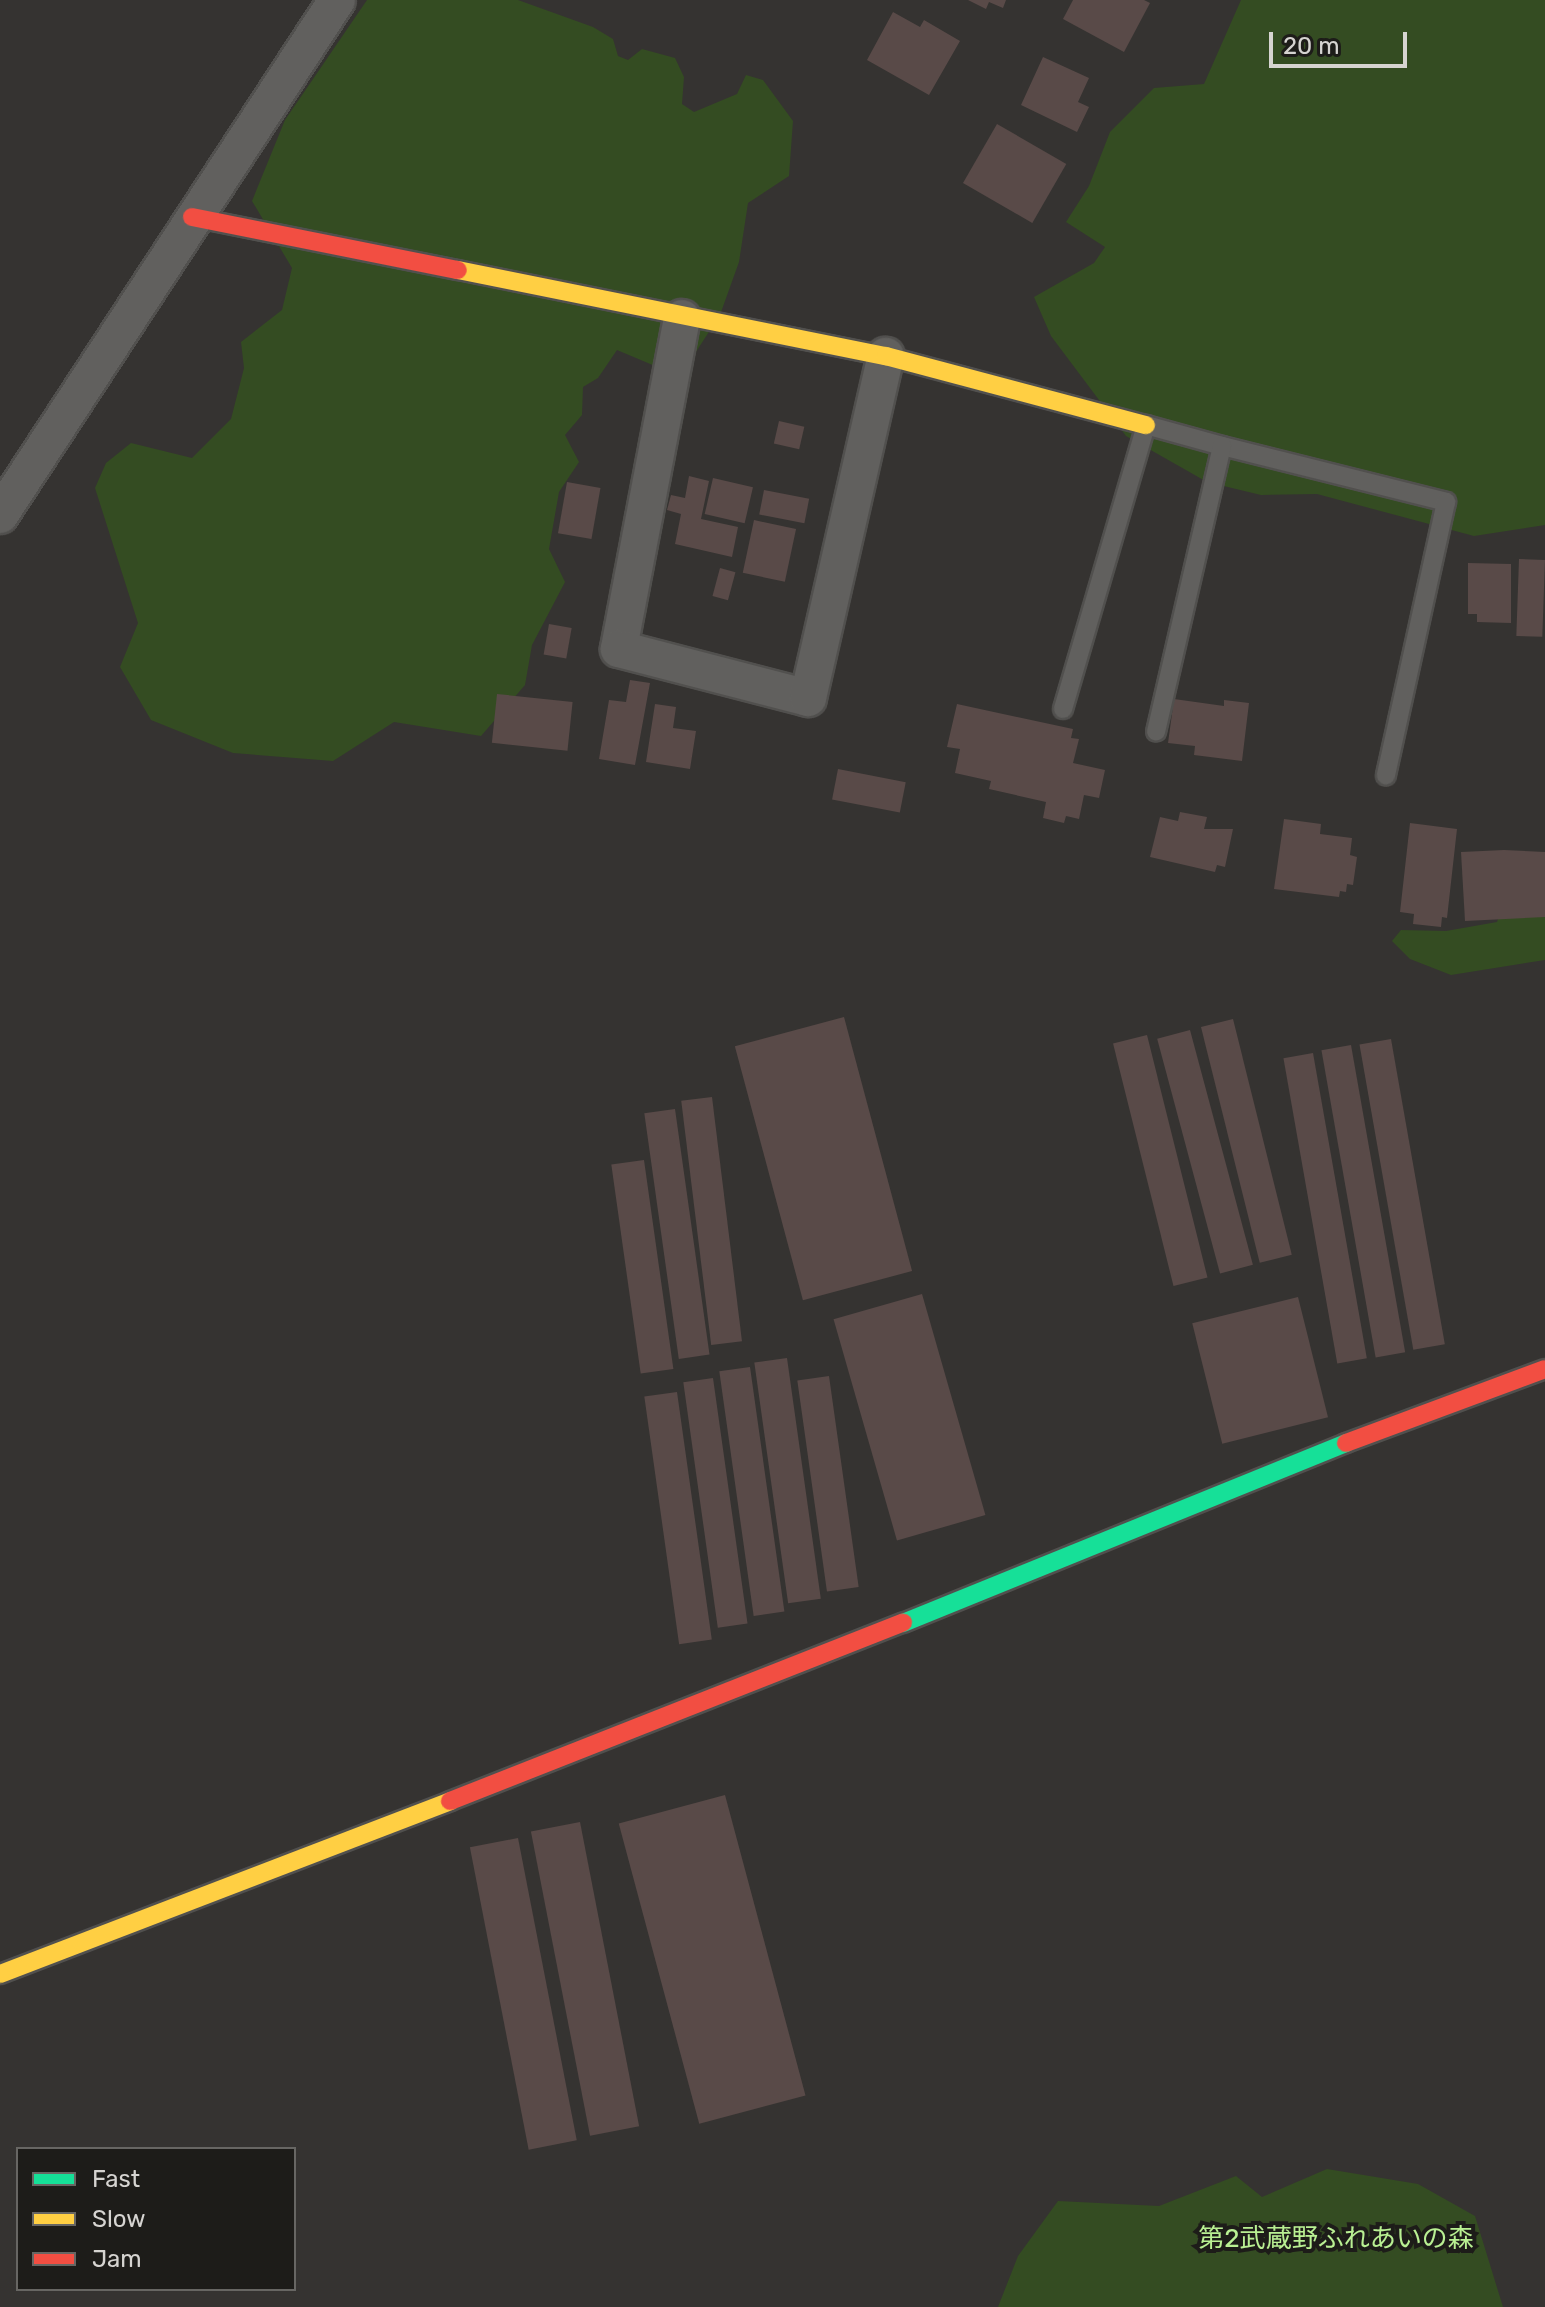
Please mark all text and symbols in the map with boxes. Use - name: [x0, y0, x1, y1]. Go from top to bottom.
- scale bar: [1273, 16, 1411, 66]
- text: 20 m: [1283, 32, 1340, 60]
- legend: [16, 2147, 296, 2291]
- text: Fast: [92, 2165, 140, 2193]
- text: Slow: [92, 2205, 145, 2233]
- park label: 第2武蔵野ふれあいの森: [1198, 2223, 1474, 2255]
- text: Jam: [92, 2245, 142, 2273]

